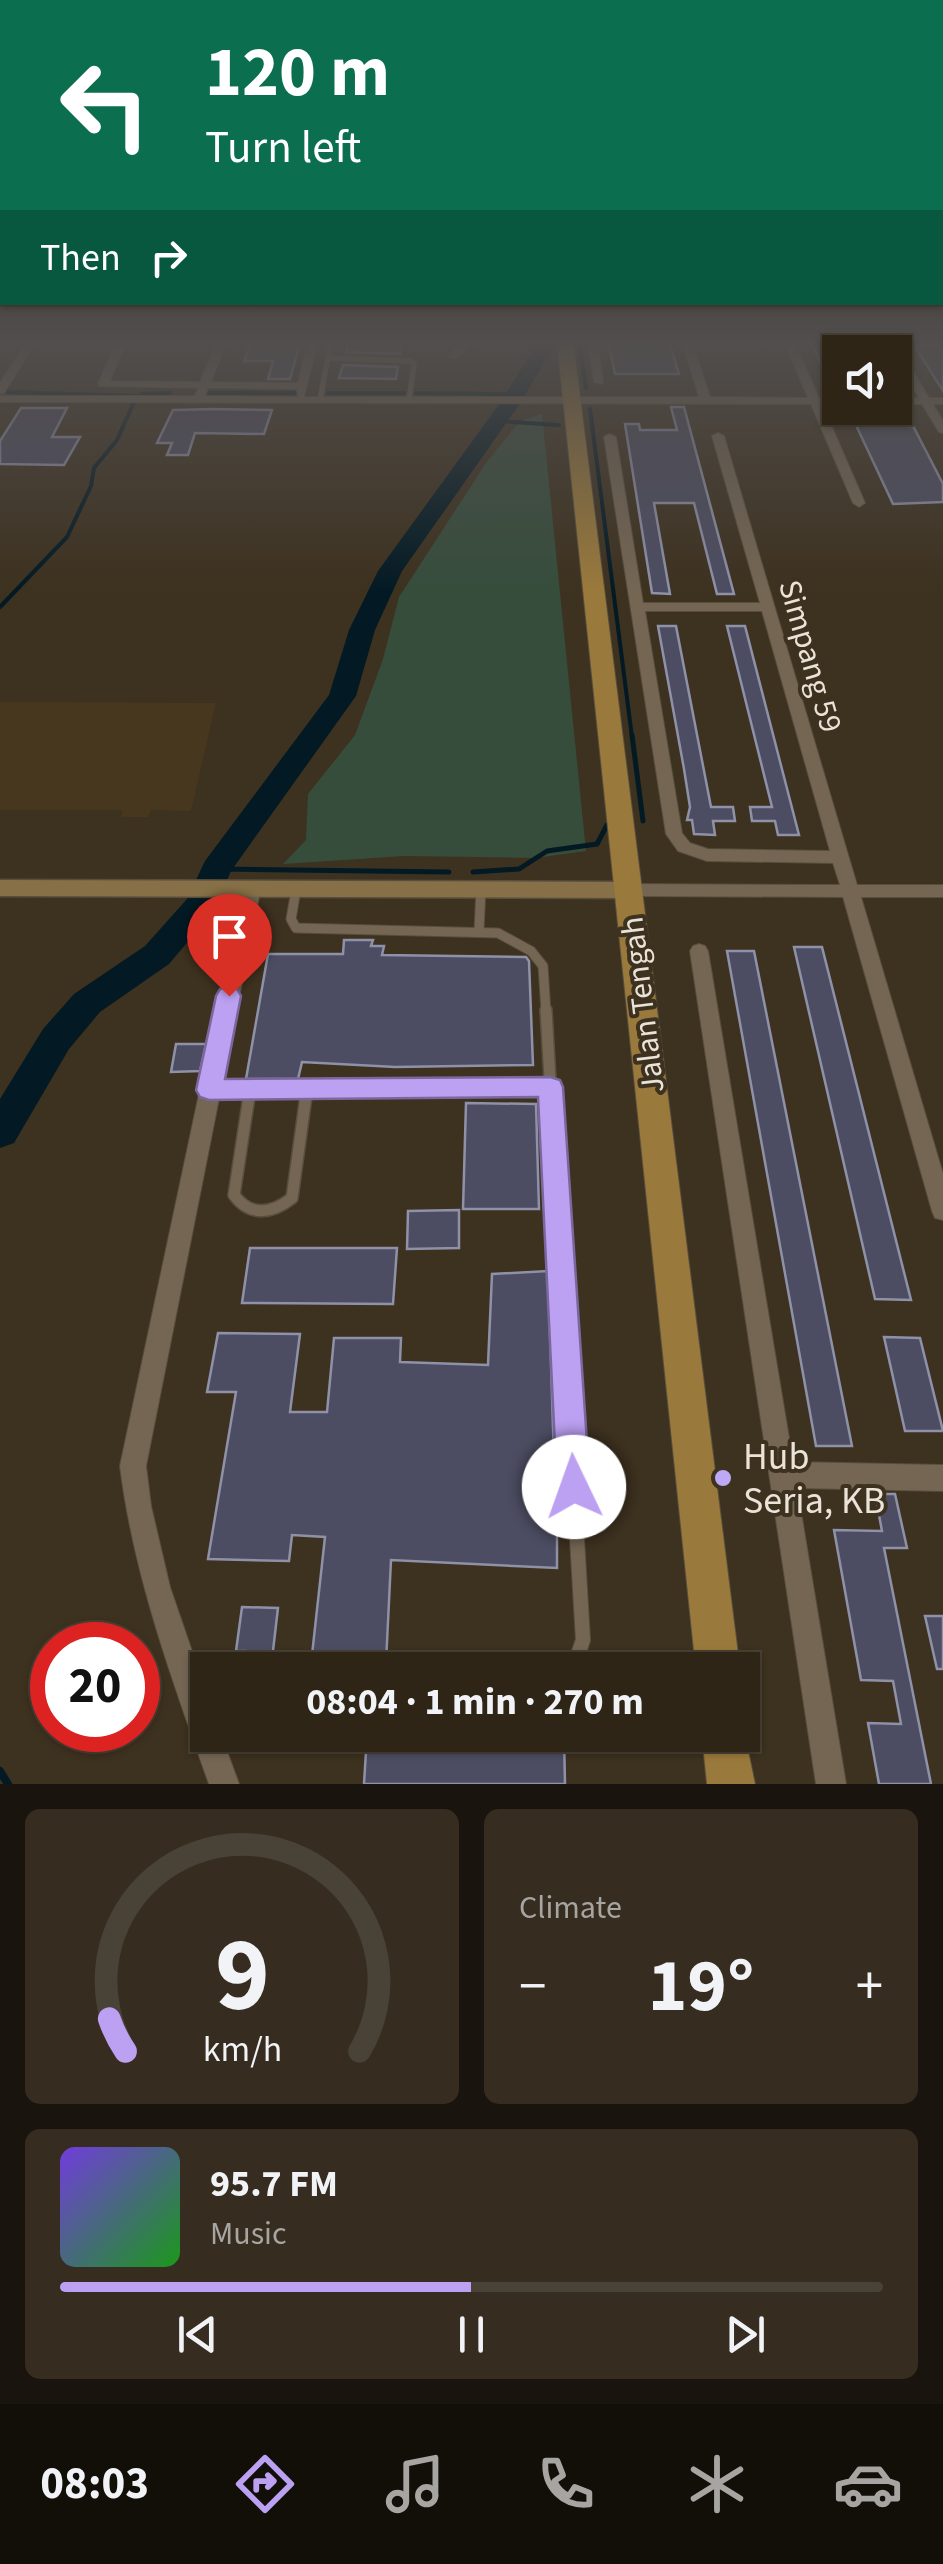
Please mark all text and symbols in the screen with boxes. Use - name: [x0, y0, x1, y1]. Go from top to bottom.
- text: 120 m: [205, 23, 390, 123]
- icon: left: [40, 40, 170, 170]
- text: Turn left: [205, 116, 361, 180]
- icon: right: [141, 230, 196, 285]
- text: Then: [40, 231, 121, 285]
- map controls: [822, 335, 912, 425]
- button: sound: [822, 335, 912, 425]
- street label: Simpang 59: [766, 575, 854, 738]
- pin: [187, 894, 272, 997]
- icon: arrive: [202, 909, 257, 964]
- street label: Jalan Tengah: [609, 914, 677, 1096]
- place label: Hub Seria, KB: [743, 1430, 885, 1528]
- position arrow: [522, 1435, 626, 1539]
- marker: Hub Seria, KB: [712, 1467, 734, 1489]
- speed limit sign: 20: [30, 1622, 160, 1752]
- text: 08:04 · 1 min · 270 m: [306, 1675, 644, 1729]
- text: Climate: [519, 1885, 622, 1931]
- text: 9: [215, 1903, 269, 2051]
- text: 19°: [648, 1933, 754, 2040]
- text: −: [519, 1948, 546, 2026]
- text: +: [856, 1948, 883, 2026]
- text: km/h: [202, 2024, 282, 2075]
- text: 95.7 FM: [210, 2157, 338, 2211]
- text: Music: [210, 2211, 287, 2257]
- icon: previous: [170, 2307, 225, 2362]
- icon: pause: [444, 2307, 499, 2362]
- icon: next: [718, 2307, 773, 2362]
- icon: directions: [230, 2449, 300, 2519]
- icon: music: [380, 2449, 450, 2519]
- icon: phone: [531, 2449, 601, 2519]
- icon: climate: [682, 2449, 752, 2519]
- icon: car: [833, 2449, 903, 2519]
- text: 08:03: [40, 2452, 149, 2516]

